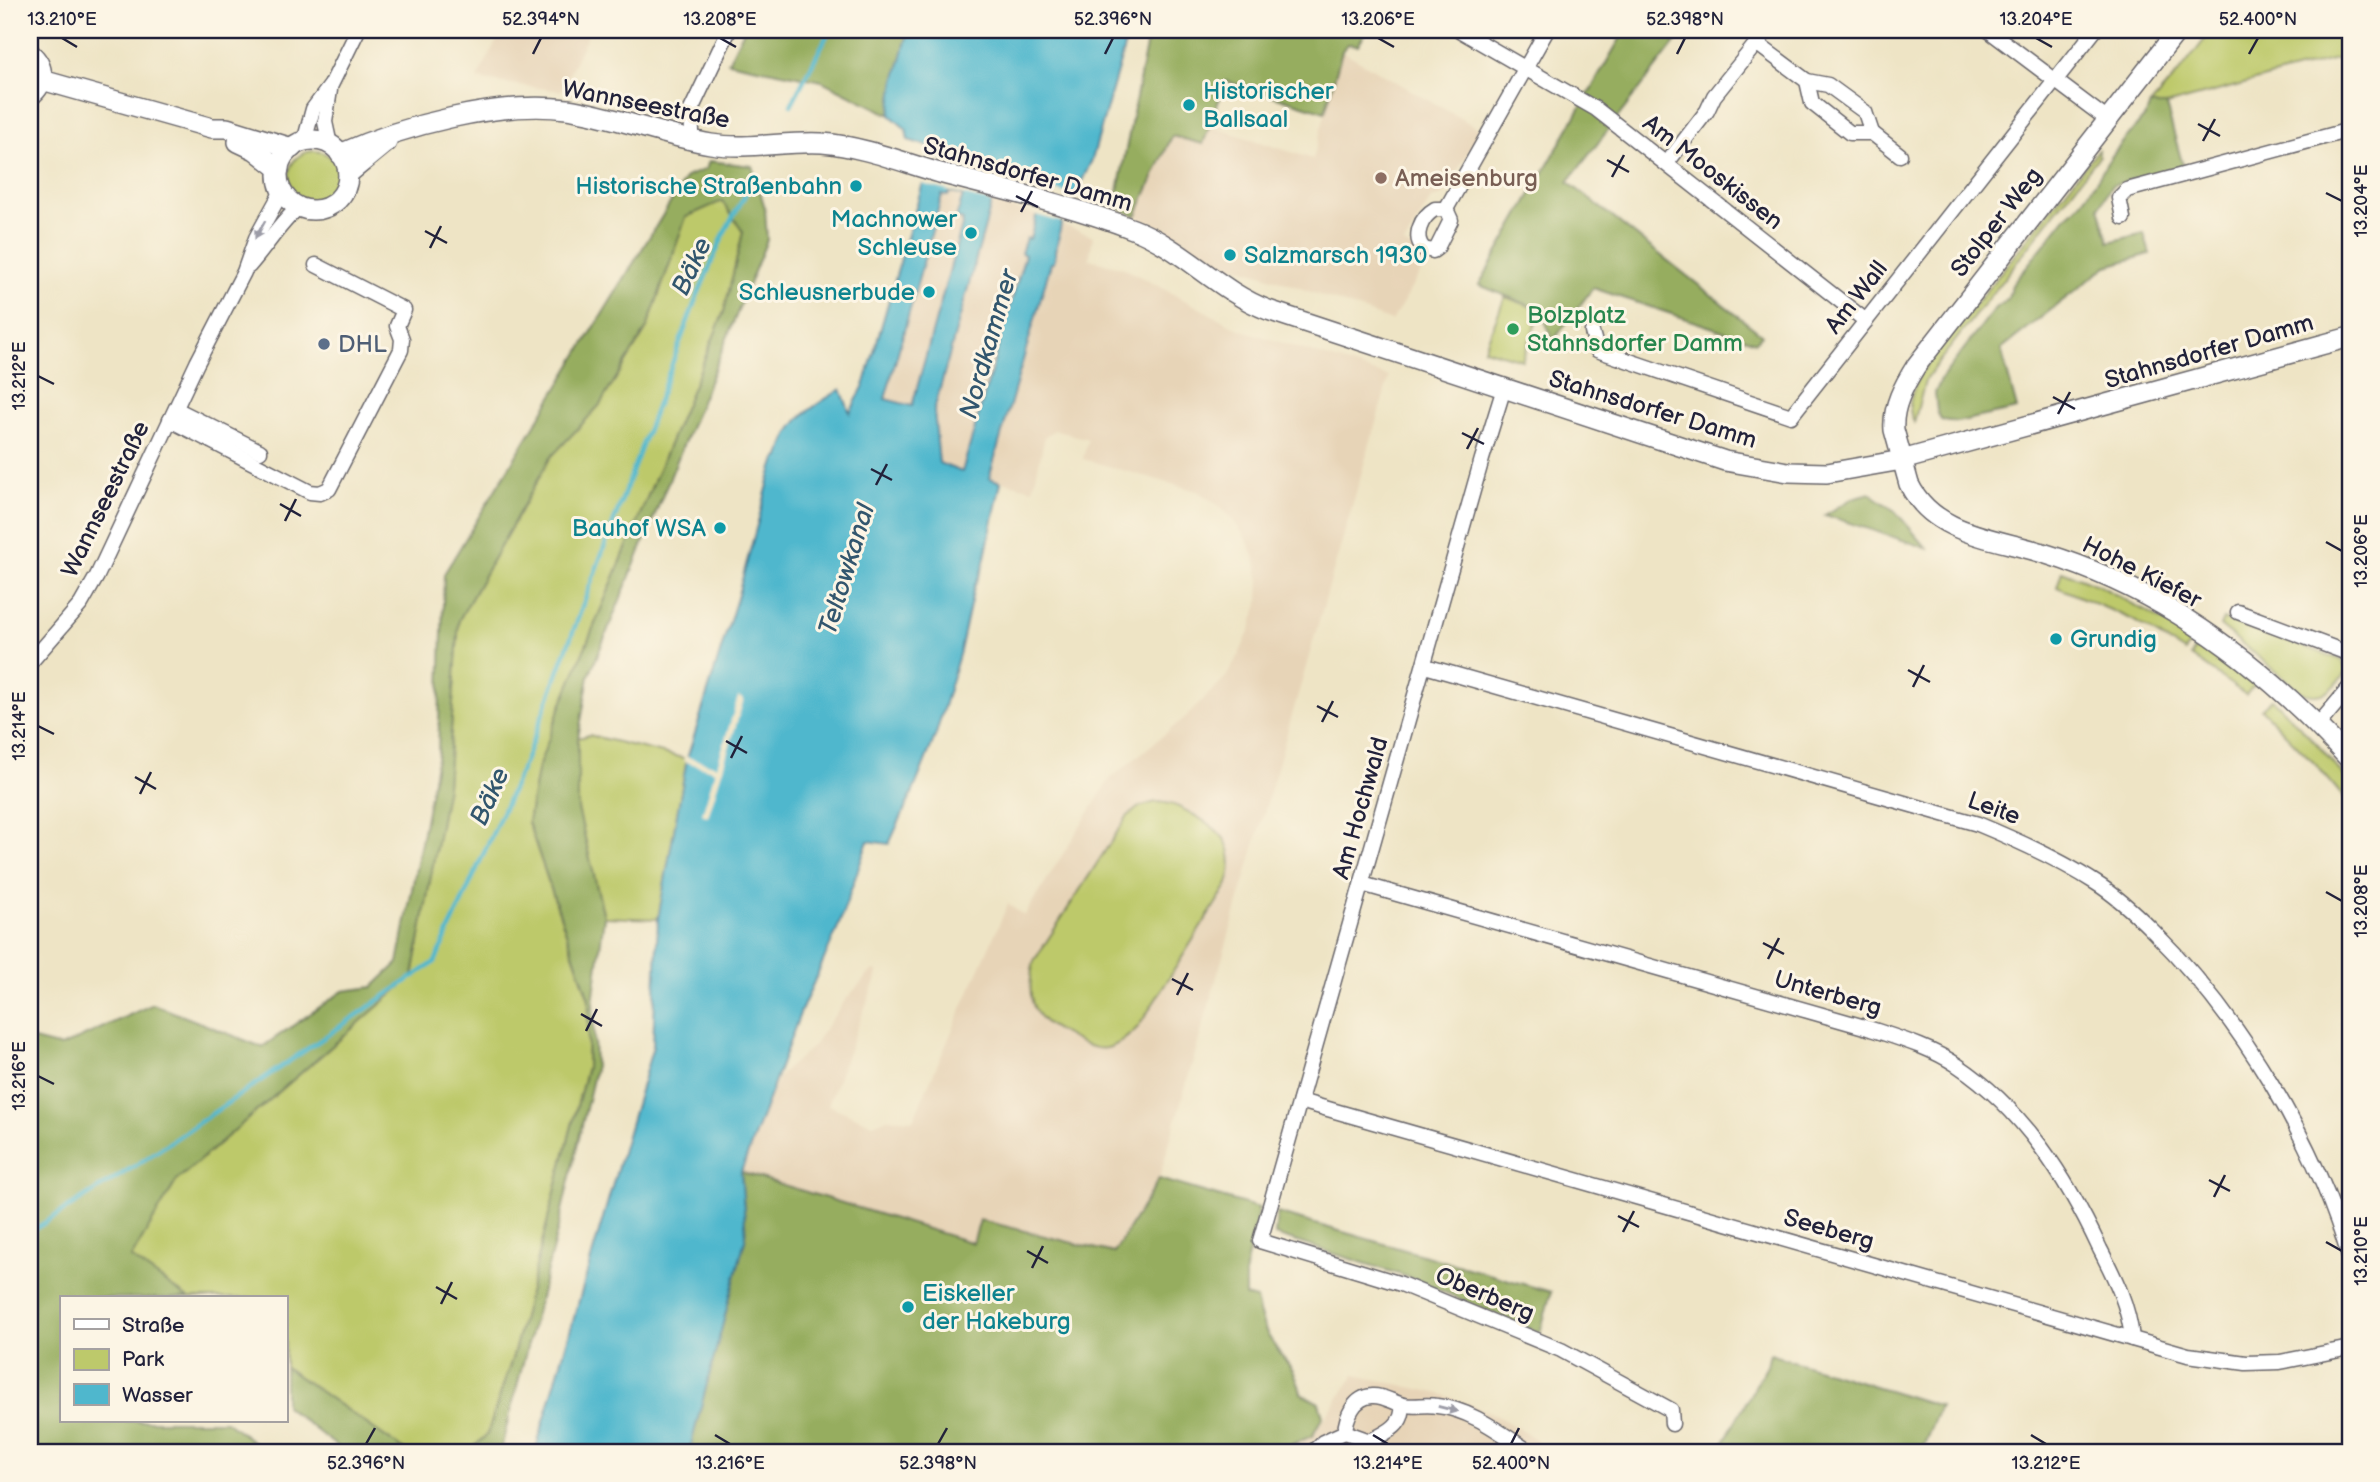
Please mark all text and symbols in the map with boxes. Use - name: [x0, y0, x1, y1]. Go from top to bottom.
- text: 13.210°E: [27, 9, 97, 30]
- text: 52.394°N: [502, 9, 580, 30]
- text: 13.208°E: [683, 9, 757, 30]
- text: 52.396°N: [1074, 9, 1152, 30]
- text: 13.206°E: [1341, 9, 1415, 30]
- text: 52.398°N: [1646, 9, 1724, 30]
- text: 13.204°E: [1999, 9, 2073, 30]
- text: 52.400°N: [2219, 9, 2297, 30]
- street label: Wannseestraße: [560, 74, 732, 135]
- place label: Historischer Ballsaal: [1203, 77, 1334, 134]
- marker: Historischer Ballsaal: [1181, 97, 1197, 113]
- street label: Am Mooskissen: [1637, 109, 1789, 236]
- street label: Stahnsdorfer Damm: [920, 131, 1136, 218]
- street label: Stolper Weg: [1945, 162, 2048, 283]
- place label: Ameisenburg: [1395, 164, 1538, 193]
- text: 13.204°E: [2351, 164, 2372, 238]
- marker: Ameisenburg: [1373, 170, 1389, 186]
- place label: Historische Straßenbahn: [575, 172, 842, 201]
- marker: Historische Straßenbahn: [848, 178, 864, 194]
- place label: Machnower Schleuse: [831, 205, 957, 262]
- one-way arrow: [255, 221, 267, 241]
- marker: Machnower Schleuse: [963, 225, 979, 241]
- water label: Bäke: [666, 233, 719, 300]
- place label: Salzmarsch 1930: [1244, 241, 1427, 270]
- marker: Salzmarsch 1930: [1222, 247, 1238, 263]
- street label: Am Wall: [1819, 255, 1894, 340]
- water label: Nordkammer: [953, 265, 1026, 422]
- place label: Schleusnerbude: [739, 278, 915, 307]
- marker: Schleusnerbude: [921, 284, 937, 300]
- place label: Bolzplatz Stahnsdorfer Damm: [1527, 301, 1743, 358]
- street label: Stahnsdorfer Damm: [2101, 308, 2317, 395]
- marker: Bolzplatz Stahnsdorfer Damm: [1505, 321, 1521, 337]
- place label: DHL: [338, 330, 387, 359]
- marker: DHL: [316, 336, 332, 352]
- text: 13.212°E: [9, 341, 30, 411]
- street label: Stahnsdorfer Damm: [1545, 364, 1760, 455]
- street label: Wannseestraße: [55, 416, 156, 582]
- water label: Teltowkanal: [813, 499, 882, 639]
- place label: Bauhof WSA: [572, 514, 706, 543]
- text: 13.206°E: [2351, 514, 2372, 588]
- marker: Bauhof WSA: [712, 520, 728, 536]
- street label: Hohe Kiefer: [2077, 530, 2207, 615]
- place label: Grundig: [2070, 625, 2157, 654]
- marker: Grundig: [2048, 631, 2064, 647]
- text: 13.214°E: [9, 691, 30, 761]
- street label: Am Hochwald: [1326, 734, 1395, 883]
- water label: Bäke: [464, 763, 517, 830]
- street label: Leite: [1964, 786, 2024, 831]
- text: 13.208°E: [2351, 864, 2372, 938]
- street label: Unterberg: [1771, 964, 1885, 1023]
- text: 13.216°E: [9, 1041, 30, 1111]
- street label: Seeberg: [1780, 1203, 1877, 1256]
- text: 13.210°E: [2351, 1216, 2372, 1286]
- street label: Oberberg: [1431, 1261, 1539, 1328]
- place label: Eiskeller der Hakeburg: [922, 1279, 1071, 1336]
- legend: [60, 1296, 287, 1422]
- marker: Eiskeller der Hakeburg: [900, 1299, 916, 1315]
- text: Straße: [122, 1313, 184, 1338]
- text: Park: [122, 1347, 165, 1372]
- text: Wasser: [122, 1383, 193, 1408]
- one-way arrow: [1437, 1404, 1459, 1415]
- text: 52.396°N: [327, 1453, 405, 1474]
- text: 13.216°E: [695, 1453, 765, 1474]
- text: 52.398°N: [899, 1453, 977, 1474]
- text: 13.214°E: [1353, 1453, 1423, 1474]
- text: 52.400°N: [1472, 1453, 1550, 1474]
- text: 13.212°E: [2011, 1453, 2081, 1474]

